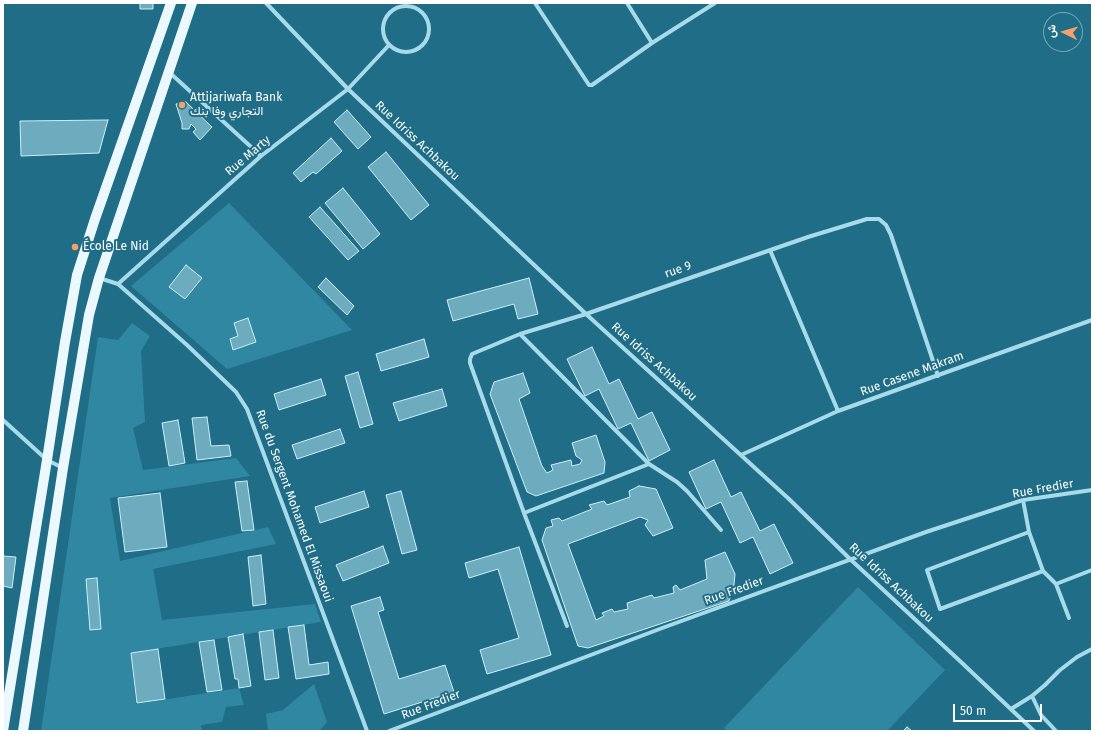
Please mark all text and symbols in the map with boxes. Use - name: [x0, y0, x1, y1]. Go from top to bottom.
- north arrow: [1043, 12, 1083, 52]
- text: ش: [1044, 24, 1059, 38]
- place label: Attijariwafa Bank التجاري وفا بنك: [190, 91, 282, 119]
- street label: Rue Idriss Achbakou: [372, 98, 462, 184]
- marker: Attijariwafa Bank التجاري وفا بنك: [177, 100, 187, 110]
- street label: Rue Marty: [222, 133, 274, 179]
- place label: École Le Nid: [83, 240, 149, 254]
- marker: École Le Nid: [70, 242, 80, 252]
- street label: rue 9: [663, 259, 693, 281]
- street label: Rue Idriss Achbakou: [608, 320, 700, 404]
- street label: Rue Casene Makram: [858, 349, 966, 399]
- street label: Rue du Sergent Mohamed El Missaoui: [252, 408, 336, 604]
- street label: Rue Fredier: [1011, 477, 1075, 501]
- street label: Rue Idriss Achbakou: [846, 540, 936, 626]
- street label: Rue Fredier: [702, 574, 766, 608]
- street label: Rue Fredier: [399, 687, 463, 723]
- scale bar: [955, 696, 1044, 722]
- text: 50 m: [960, 704, 986, 718]

